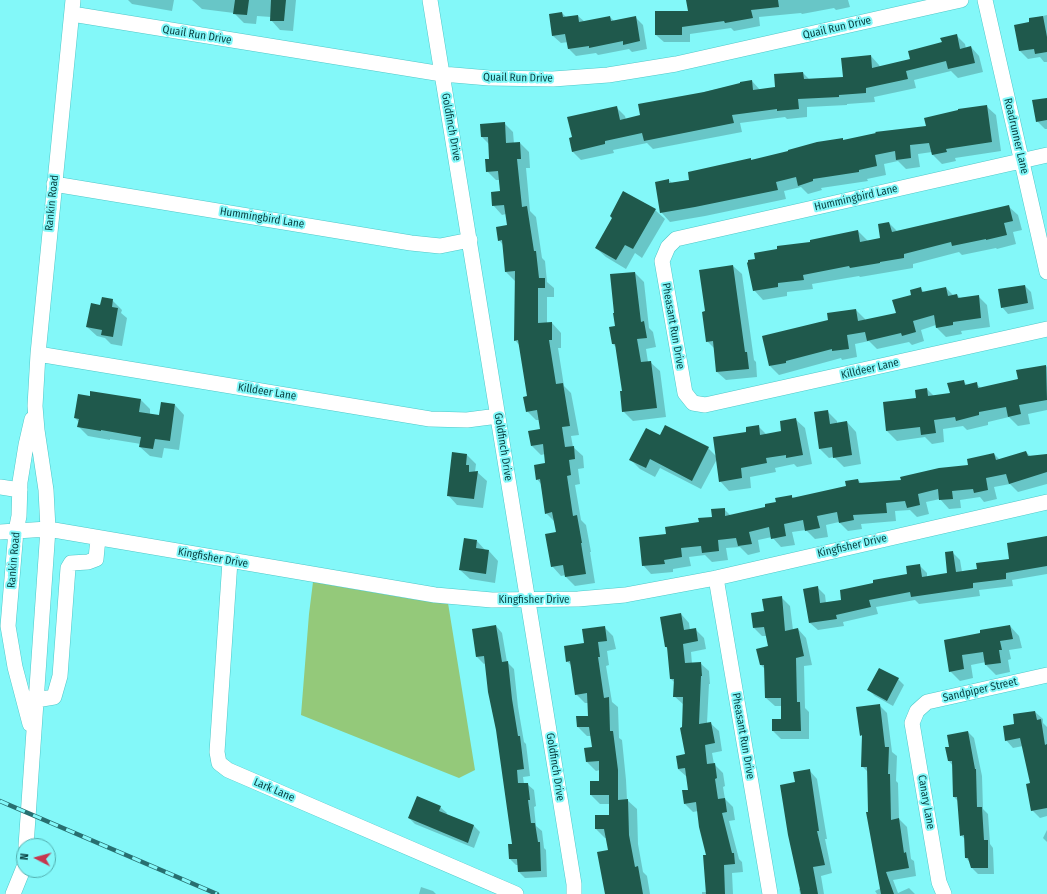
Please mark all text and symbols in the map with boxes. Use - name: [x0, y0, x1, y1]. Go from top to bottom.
- street label: Quail Run Drive: [802, 14, 872, 42]
- street label: Quail Run Drive: [162, 23, 232, 47]
- street label: Quail Run Drive: [483, 71, 553, 85]
- street label: Goldfinch Drive: [439, 92, 463, 162]
- street label: Roadrunner Lane: [1001, 97, 1031, 175]
- street label: Rankin Road: [43, 174, 61, 232]
- street label: Hummingbird Lane: [813, 182, 899, 214]
- street label: Hummingbird Lane: [219, 205, 305, 231]
- street label: Pheasant Run Drive: [659, 282, 687, 370]
- street label: Killdeer Lane: [840, 356, 900, 382]
- street label: Killdeer Lane: [237, 381, 297, 403]
- street label: Goldfinch Drive: [491, 412, 515, 482]
- street label: Rankin Road: [5, 531, 23, 589]
- street label: Kingfisher Drive: [816, 532, 888, 560]
- street label: Kingfisher Drive: [177, 545, 249, 571]
- street label: Kingfisher Drive: [499, 593, 569, 607]
- street label: Sandpiper Street: [942, 675, 1018, 705]
- street label: Pheasant Run Drive: [729, 692, 757, 780]
- street label: Goldfinch Drive: [543, 732, 567, 802]
- street label: Canary Lane: [915, 774, 937, 830]
- street label: Lark Lane: [252, 775, 296, 805]
- north arrow: [16, 838, 56, 878]
- text: N: [18, 853, 31, 861]

